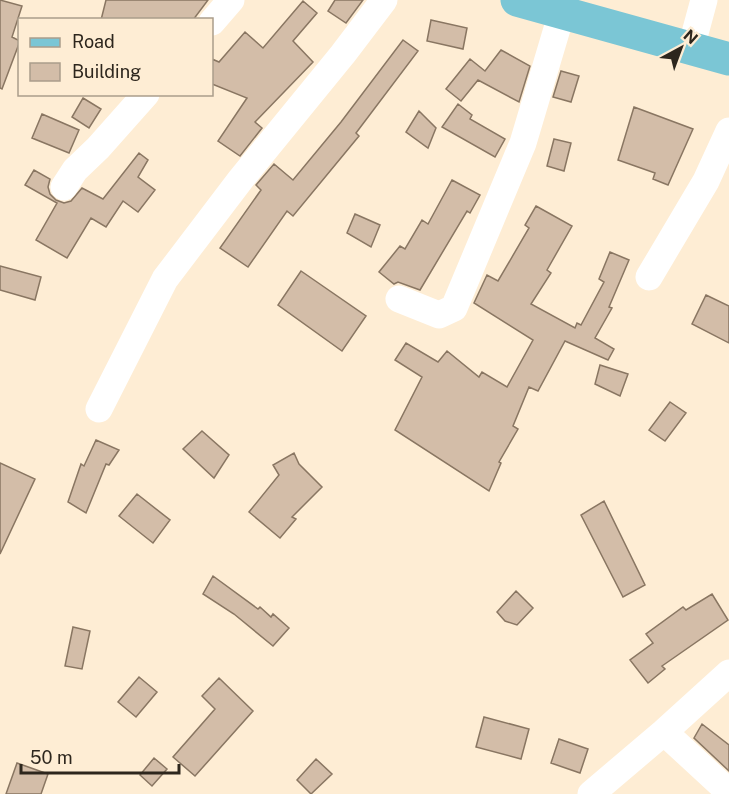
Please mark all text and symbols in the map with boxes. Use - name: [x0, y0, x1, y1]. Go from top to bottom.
- legend: [18, 18, 213, 96]
- north arrow: [651, 18, 711, 78]
- text: N: [680, 26, 701, 48]
- text: Road: [72, 31, 115, 52]
- text: Building: [72, 61, 141, 82]
- scale bar: [21, 737, 178, 775]
- text: 50 m: [30, 747, 73, 768]

